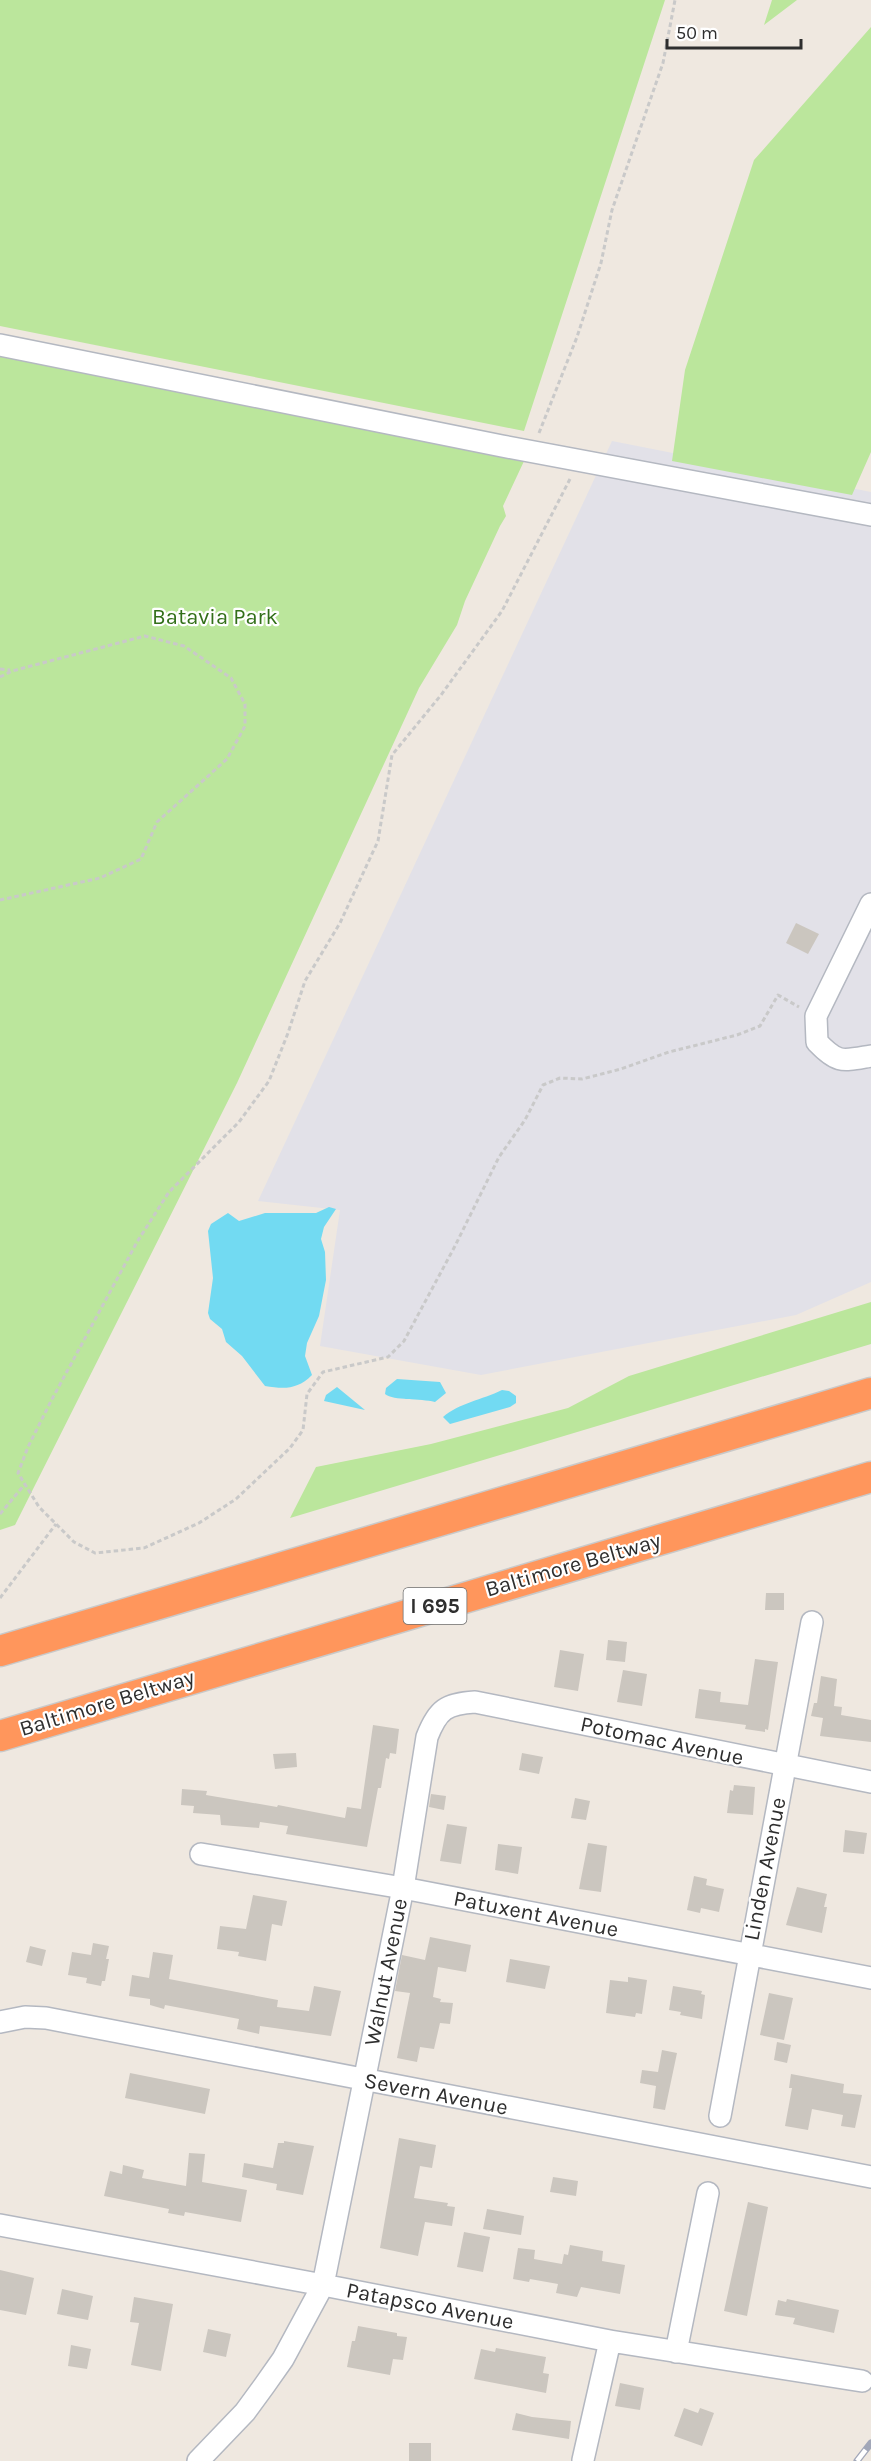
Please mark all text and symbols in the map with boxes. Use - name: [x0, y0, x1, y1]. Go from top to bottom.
- scale bar: [667, 12, 800, 50]
- text: 50 m: [676, 22, 718, 44]
- park label: Batavia Park: [152, 604, 278, 630]
- street label: Baltimore Beltway: [482, 1527, 664, 1603]
- road number: I 695: [404, 1588, 466, 1624]
- street label: Baltimore Beltway: [16, 1664, 198, 1742]
- street label: Potomac Avenue: [578, 1711, 746, 1771]
- street label: Linden Avenue: [738, 1795, 792, 1943]
- street label: Patuxent Avenue: [451, 1885, 621, 1943]
- street label: Walnut Avenue: [359, 1896, 413, 2048]
- street label: Severn Avenue: [362, 2067, 510, 2121]
- street label: Patapsco Avenue: [344, 2277, 516, 2335]

